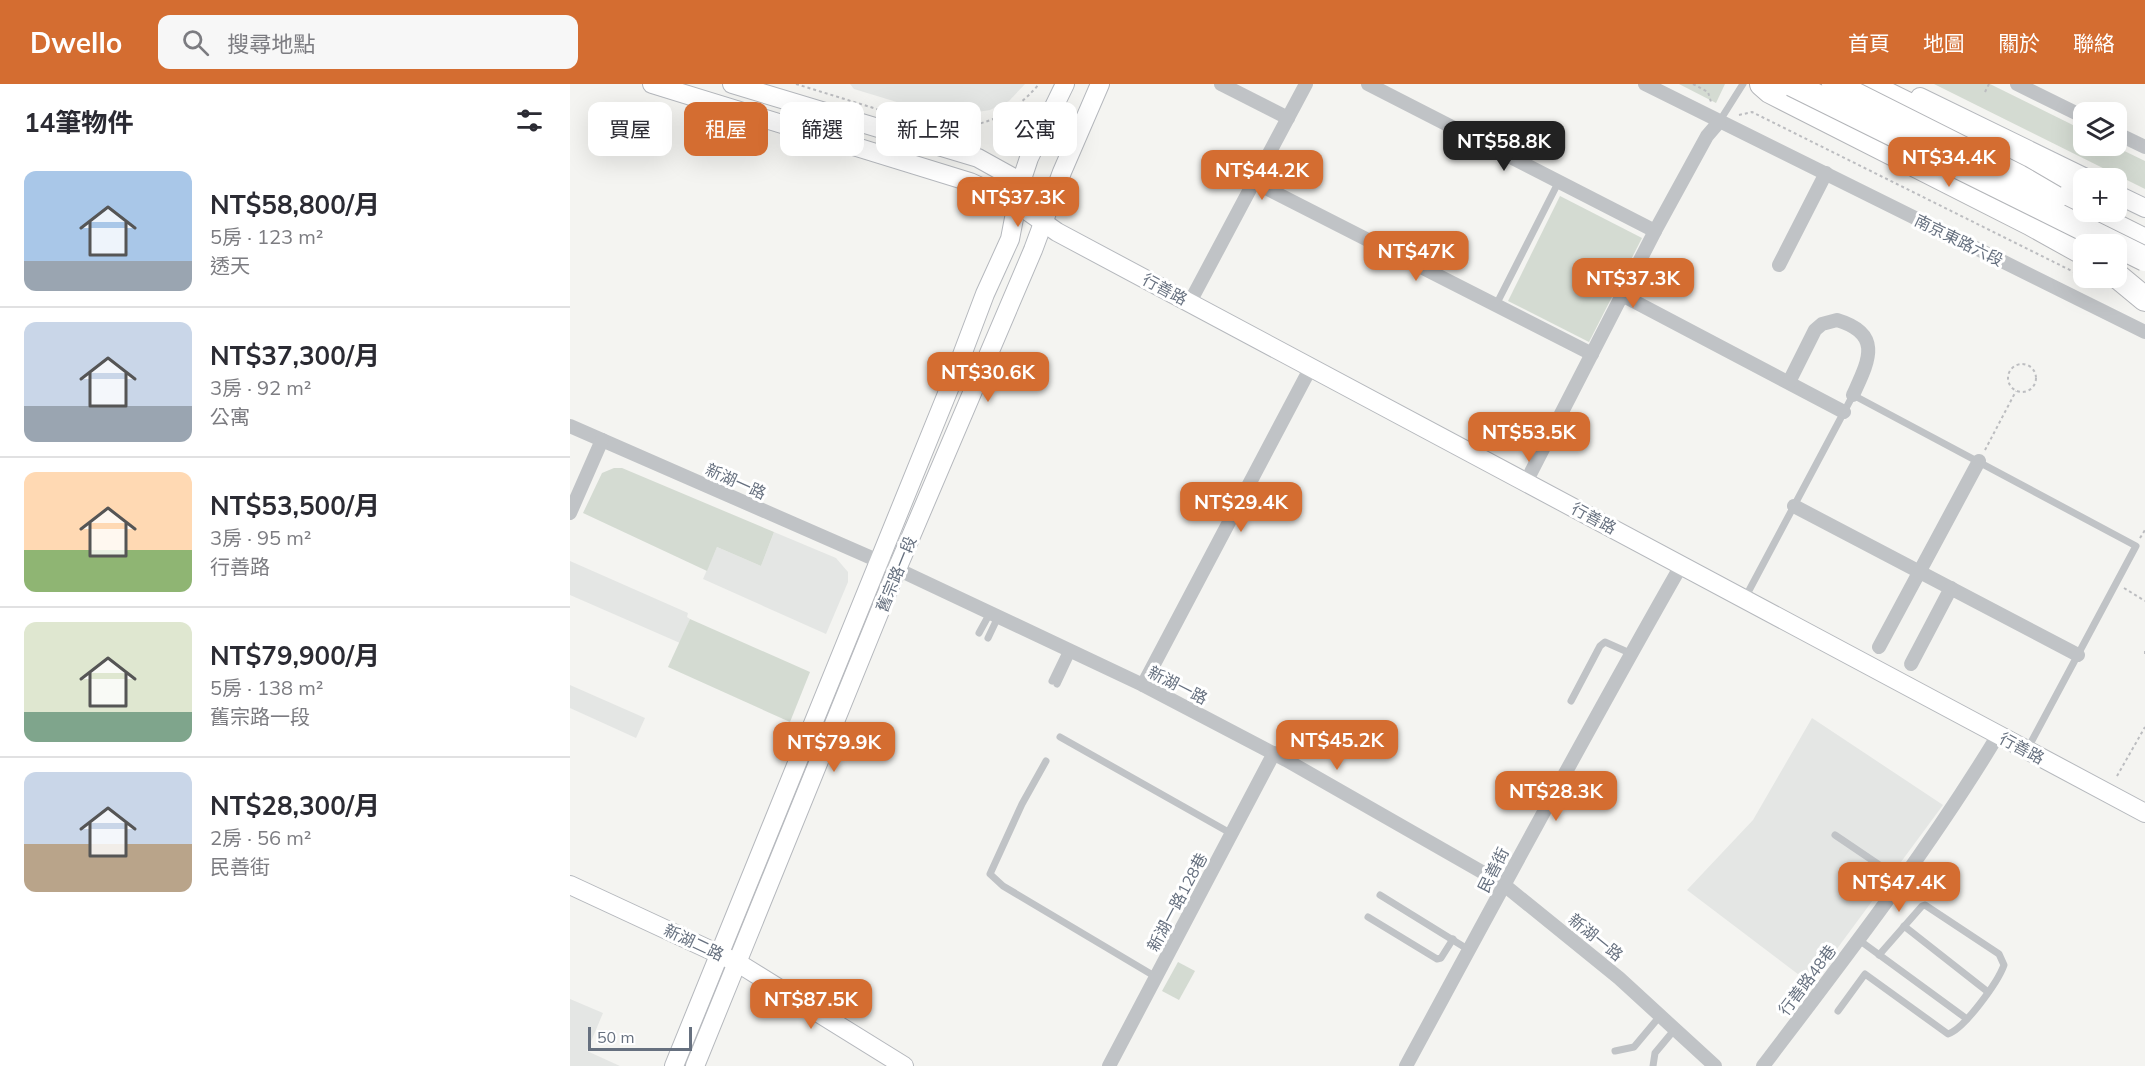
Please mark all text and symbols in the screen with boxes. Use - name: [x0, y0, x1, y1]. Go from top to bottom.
- search box: [158, 15, 578, 69]
- text: Dwello: [30, 25, 122, 60]
- icon: search: [179, 26, 212, 59]
- text: 搜尋地點: [227, 30, 315, 58]
- text: 首頁: [1848, 30, 1890, 56]
- text: 地圖: [1923, 30, 1965, 56]
- text: 關於: [1998, 30, 2040, 56]
- text: 聯絡: [2073, 30, 2115, 56]
- chip: 買屋: [588, 102, 672, 156]
- chip: 租屋: [684, 102, 768, 156]
- chip: 篩選: [780, 102, 864, 156]
- chip: 新上架: [876, 102, 981, 156]
- chip: 公寓: [993, 102, 1077, 156]
- map controls: [2073, 102, 2127, 288]
- button: layers: [2073, 102, 2127, 156]
- icon: filters: [513, 104, 546, 137]
- text: 14筆物件: [24, 106, 133, 139]
- pin: NT$58.8K: [1442, 121, 1566, 172]
- text: NT$58.8K: [1457, 128, 1551, 153]
- pin: NT$34.4K: [1887, 137, 2011, 188]
- text: NT$34.4K: [1902, 144, 1996, 169]
- pin: NT$44.2K: [1200, 150, 1324, 201]
- text: NT$44.2K: [1215, 157, 1309, 182]
- button: +: [2073, 168, 2127, 222]
- pin: NT$37.3K: [956, 177, 1080, 228]
- text: NT$37.3K: [971, 184, 1065, 209]
- text: NT$58,800/月: [210, 188, 380, 221]
- icon: home: [72, 195, 144, 267]
- street label: 南京東路六段: [1911, 210, 2007, 270]
- text: 5房 · 123 m²: [210, 224, 323, 249]
- pin: NT$47K: [1367, 231, 1465, 282]
- button: −: [2073, 234, 2127, 288]
- text: NT$47K: [1378, 238, 1454, 263]
- text: 透天: [210, 253, 250, 278]
- pin: NT$37.3K: [1571, 258, 1695, 309]
- text: NT$37.3K: [1586, 265, 1680, 290]
- street label: 行善路: [1139, 269, 1191, 309]
- text: NT$37,300/月: [210, 339, 380, 372]
- icon: home: [72, 346, 144, 418]
- pin: NT$30.6K: [926, 352, 1050, 403]
- text: NT$30.6K: [941, 359, 1035, 384]
- text: 3房 · 92 m²: [210, 375, 311, 400]
- text: 公寓: [210, 404, 250, 429]
- pin: NT$53.5K: [1467, 412, 1591, 463]
- text: NT$53.5K: [1482, 419, 1576, 444]
- street label: 新湖一路: [703, 459, 769, 503]
- pin: NT$29.4K: [1179, 482, 1303, 533]
- text: NT$53,500/月: [210, 489, 380, 522]
- text: NT$29.4K: [1194, 489, 1288, 514]
- icon: home: [72, 496, 144, 568]
- street label: 行善路: [1568, 498, 1620, 538]
- text: 3房 · 95 m²: [210, 525, 311, 550]
- street label: 舊宗路一段: [872, 533, 920, 615]
- text: 行善路: [210, 554, 270, 579]
- text: NT$79,900/月: [210, 639, 380, 672]
- icon: home: [72, 646, 144, 718]
- street label: 新湖一路: [1145, 662, 1211, 708]
- text: 5房 · 138 m²: [210, 675, 323, 700]
- text: 舊宗路一段: [210, 704, 310, 729]
- pin: NT$45.2K: [1275, 720, 1399, 771]
- pin: NT$79.9K: [772, 722, 896, 773]
- text: NT$45.2K: [1290, 727, 1384, 752]
- street label: 行善路: [1996, 728, 2048, 768]
- text: NT$79.9K: [787, 729, 881, 754]
- pin: NT$28.3K: [1494, 771, 1618, 822]
- text: NT$28.3K: [1509, 778, 1603, 803]
- text: NT$28,300/月: [210, 789, 380, 822]
- icon: home: [72, 796, 144, 868]
- text: 2房 · 56 m²: [210, 825, 311, 850]
- street label: 民善街: [1473, 844, 1513, 896]
- street label: 新湖一路128巷: [1143, 849, 1211, 955]
- text: 民善街: [210, 854, 270, 879]
- pin: NT$47.4K: [1837, 862, 1961, 913]
- text: NT$47.4K: [1852, 869, 1946, 894]
- street label: 新湖一路: [1565, 909, 1627, 965]
- street label: 新湖二路: [661, 919, 727, 965]
- street label: 行善路48巷: [1774, 941, 1840, 1019]
- pin: NT$87.5K: [749, 979, 873, 1030]
- text: NT$87.5K: [764, 986, 858, 1011]
- scale bar: [588, 1024, 692, 1052]
- text: 50 m: [597, 1027, 634, 1047]

